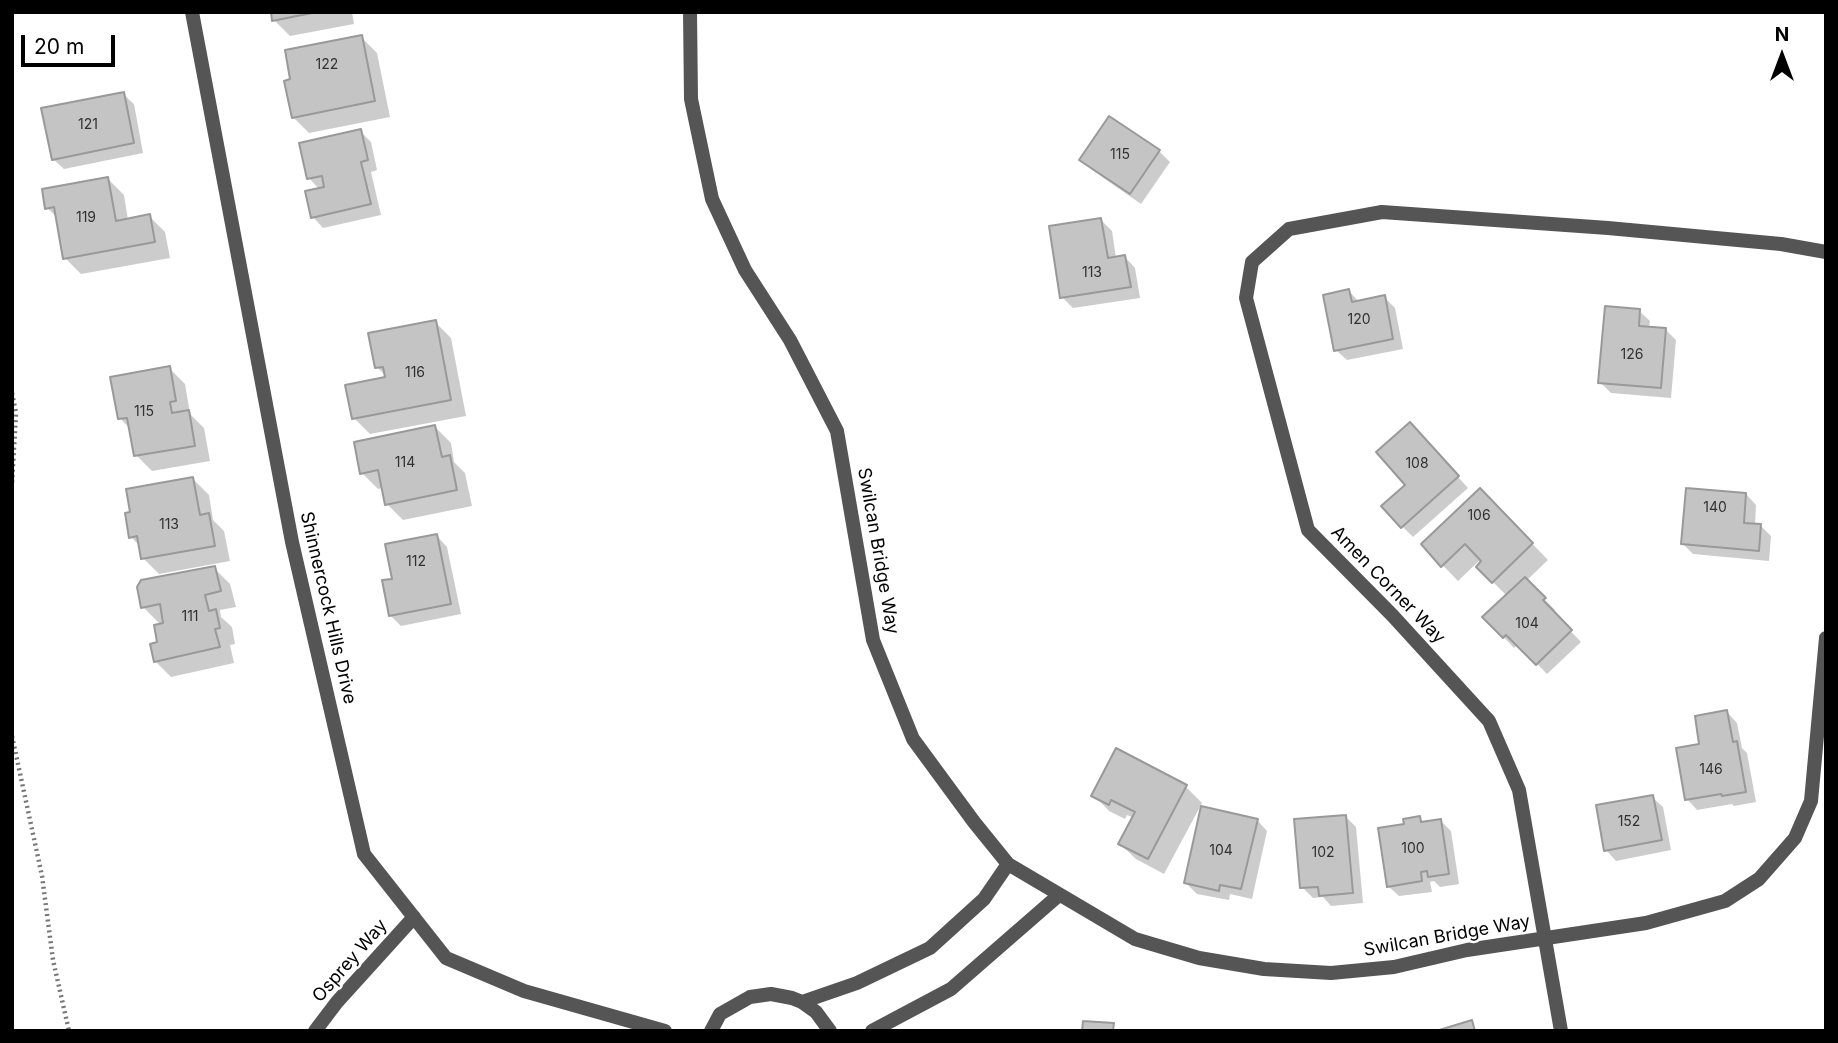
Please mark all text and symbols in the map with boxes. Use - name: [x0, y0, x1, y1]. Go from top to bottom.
- scale bar: [24, 21, 119, 65]
- north arrow: [1747, 21, 1817, 91]
- text: N: [1775, 23, 1789, 46]
- text: 20 m: [34, 34, 84, 59]
- house number: 122: [316, 57, 338, 73]
- house number: 121: [78, 117, 98, 133]
- house number: 115: [1110, 147, 1130, 163]
- house number: 119: [76, 210, 96, 226]
- house number: 113: [1082, 265, 1102, 281]
- house number: 120: [1347, 312, 1371, 328]
- house number: 126: [1621, 347, 1643, 363]
- house number: 116: [405, 365, 425, 381]
- house number: 115: [134, 404, 154, 420]
- house number: 114: [395, 455, 415, 471]
- house number: 108: [1405, 456, 1429, 472]
- street label: Swilcan Bridge Way: [853, 466, 903, 636]
- house number: 140: [1703, 500, 1727, 516]
- house number: 106: [1467, 508, 1491, 524]
- street label: Shinnercock Hills Drive: [295, 510, 361, 706]
- house number: 113: [159, 517, 179, 533]
- street label: Amen Corner Way: [1326, 522, 1450, 648]
- house number: 112: [406, 554, 426, 570]
- house number: 111: [181, 609, 199, 625]
- house number: 104: [1515, 616, 1539, 632]
- house number: 146: [1699, 762, 1723, 778]
- house number: 152: [1618, 814, 1640, 830]
- house number: 100: [1401, 841, 1425, 857]
- house number: 104: [1209, 843, 1233, 859]
- house number: 102: [1311, 845, 1335, 861]
- street label: Swilcan Bridge Way: [1362, 911, 1532, 961]
- street label: Osprey Way: [308, 915, 392, 1007]

